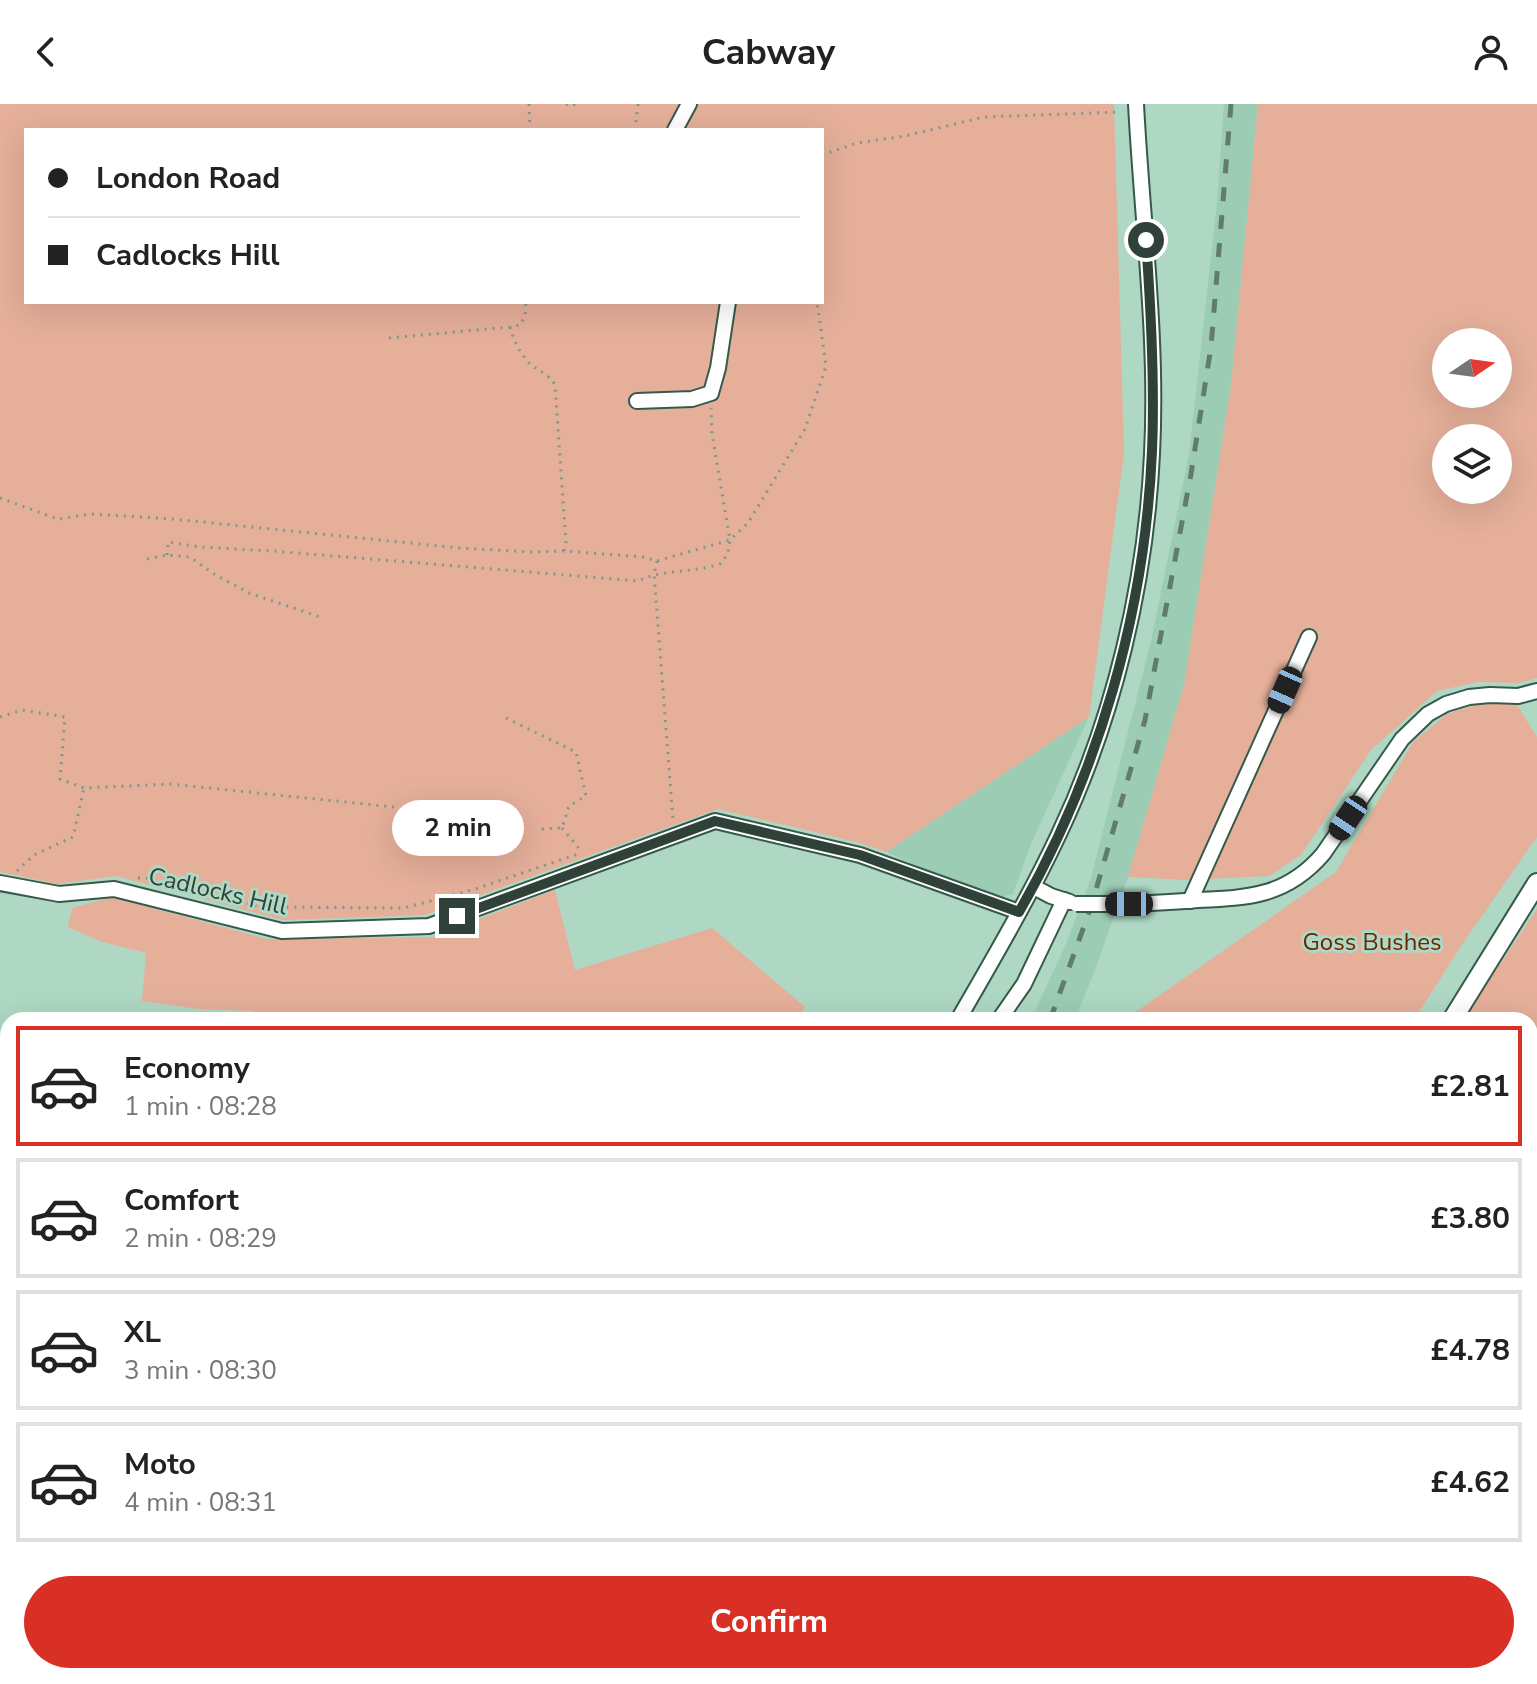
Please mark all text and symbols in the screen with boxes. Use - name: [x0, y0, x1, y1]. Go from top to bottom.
- text: Cabway: [702, 28, 835, 77]
- icon: back: [24, 30, 68, 74]
- icon: person: [1469, 30, 1513, 74]
- text: London Road: [96, 158, 280, 199]
- route start: [1128, 222, 1164, 258]
- text: Cadlocks Hill: [96, 235, 280, 276]
- north arrow: [1432, 328, 1512, 408]
- map controls: [1432, 328, 1512, 504]
- button: layers: [1432, 424, 1512, 504]
- car: [1264, 663, 1306, 717]
- car: [1325, 791, 1371, 845]
- callout: 2 min: [391, 800, 523, 856]
- text: 2 min: [424, 810, 492, 845]
- street label: Cadlocks Hill: [145, 860, 291, 922]
- car: [1105, 892, 1153, 916]
- route end: [439, 898, 475, 934]
- park label: Goss Bushes: [1302, 926, 1442, 958]
- text: Economy: [124, 1048, 250, 1089]
- icon: car: [28, 1050, 100, 1122]
- text: £2.81: [1431, 1066, 1510, 1107]
- text: 1 min · 08:28: [124, 1089, 277, 1124]
- text: Comfort: [124, 1180, 239, 1221]
- icon: car: [28, 1182, 100, 1254]
- text: £3.80: [1431, 1198, 1510, 1239]
- text: 2 min · 08:29: [124, 1221, 277, 1256]
- text: XL: [124, 1312, 161, 1353]
- icon: car: [28, 1314, 100, 1386]
- text: £4.78: [1431, 1330, 1510, 1371]
- text: 3 min · 08:30: [124, 1353, 277, 1388]
- text: Moto: [124, 1444, 196, 1485]
- icon: car: [28, 1446, 100, 1518]
- text: £4.62: [1431, 1462, 1510, 1503]
- text: 4 min · 08:31: [124, 1485, 277, 1520]
- button: Confirm: [24, 1576, 1514, 1668]

